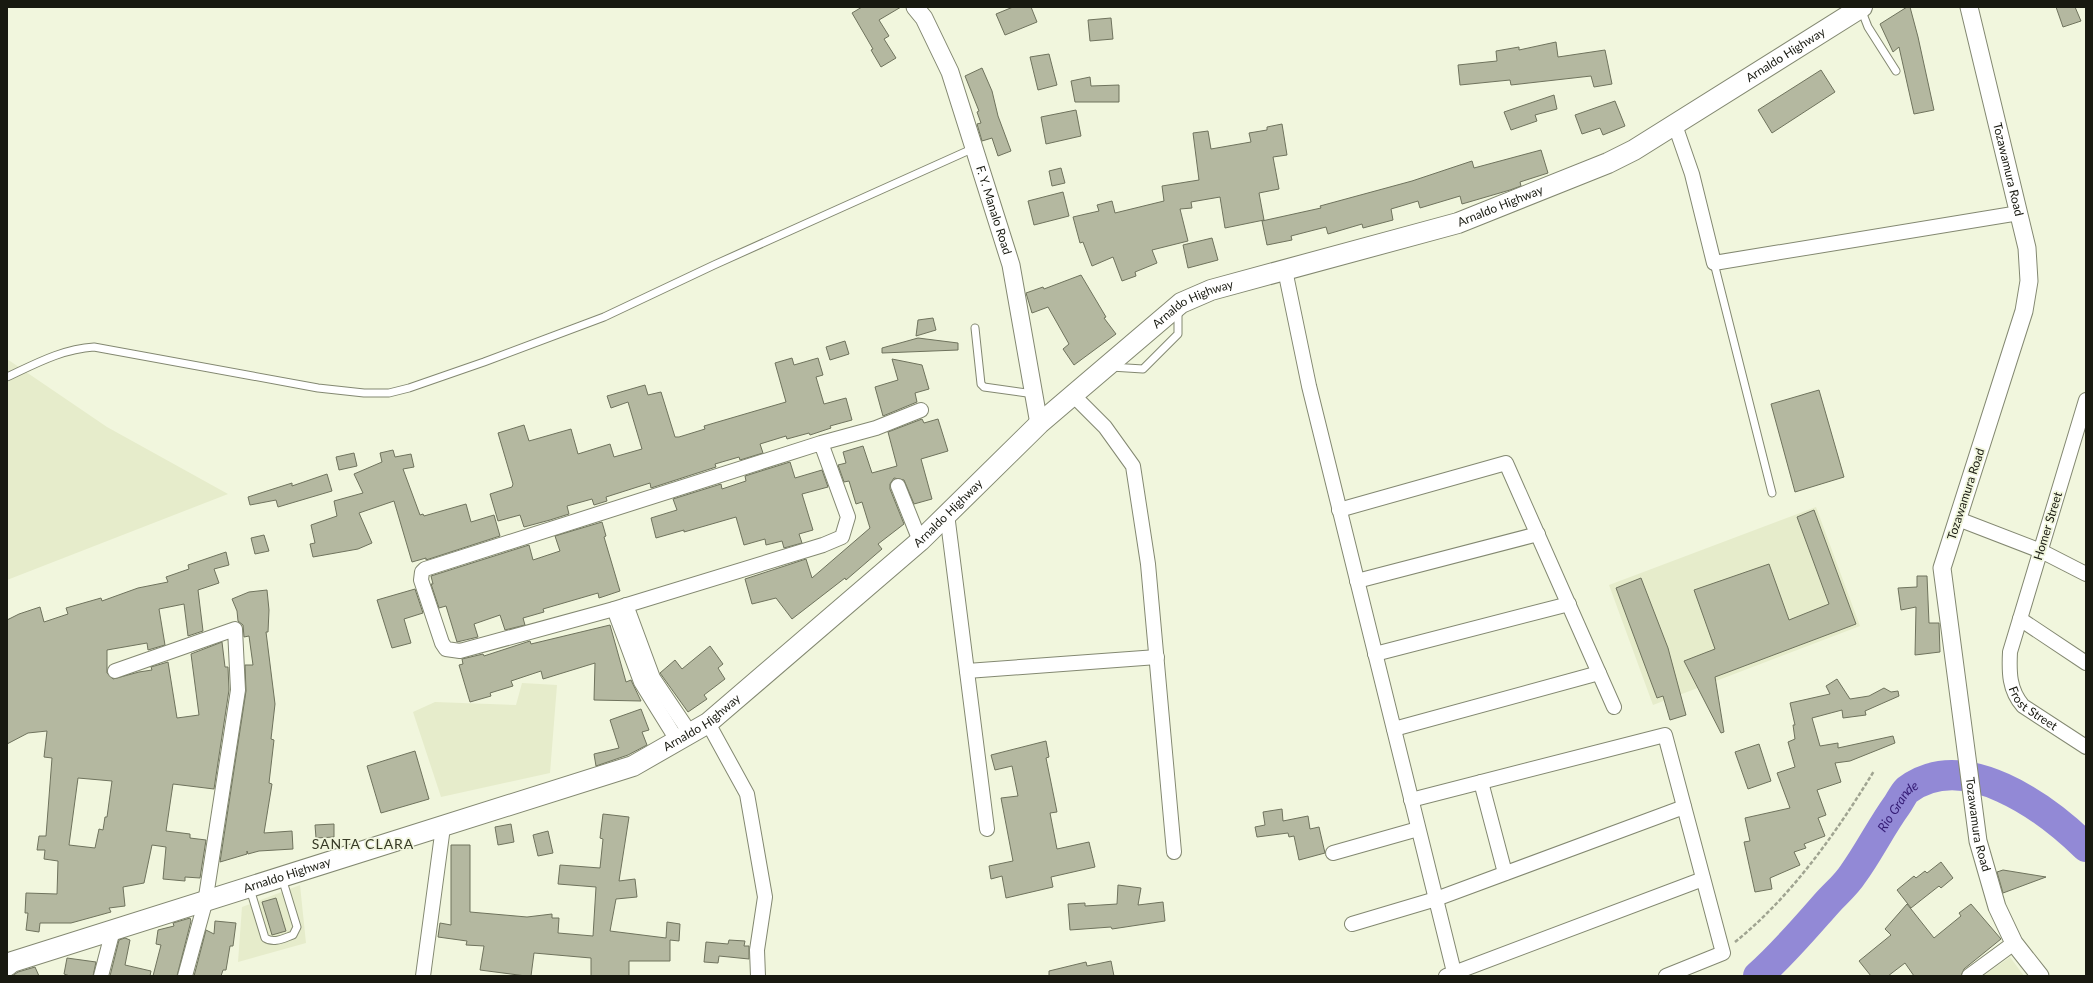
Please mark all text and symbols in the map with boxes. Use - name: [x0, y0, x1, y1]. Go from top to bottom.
- street label: Arnaldo Highway: [1743, 24, 1828, 85]
- street label: Tozawamura Road: [1990, 121, 2027, 217]
- street label: F. Y. Manalo Road: [973, 164, 1015, 256]
- street label: Arnaldo Highway: [1455, 182, 1546, 229]
- street label: Arnaldo Highway: [1149, 276, 1236, 331]
- street label: Tozawamura Road: [1944, 446, 1987, 542]
- street label: Arnaldo Highway: [910, 475, 986, 550]
- street label: Homer Street: [2030, 489, 2065, 562]
- street label: Frost Street: [2006, 684, 2061, 734]
- street label: Arnaldo Highway: [660, 690, 744, 754]
- street label: Tozawamura Road: [1963, 776, 1994, 873]
- water label: Rio Grande: [1874, 777, 1921, 835]
- district label: SANTA CLARA: [312, 835, 414, 852]
- street label: Arnaldo Highway: [241, 854, 333, 895]

